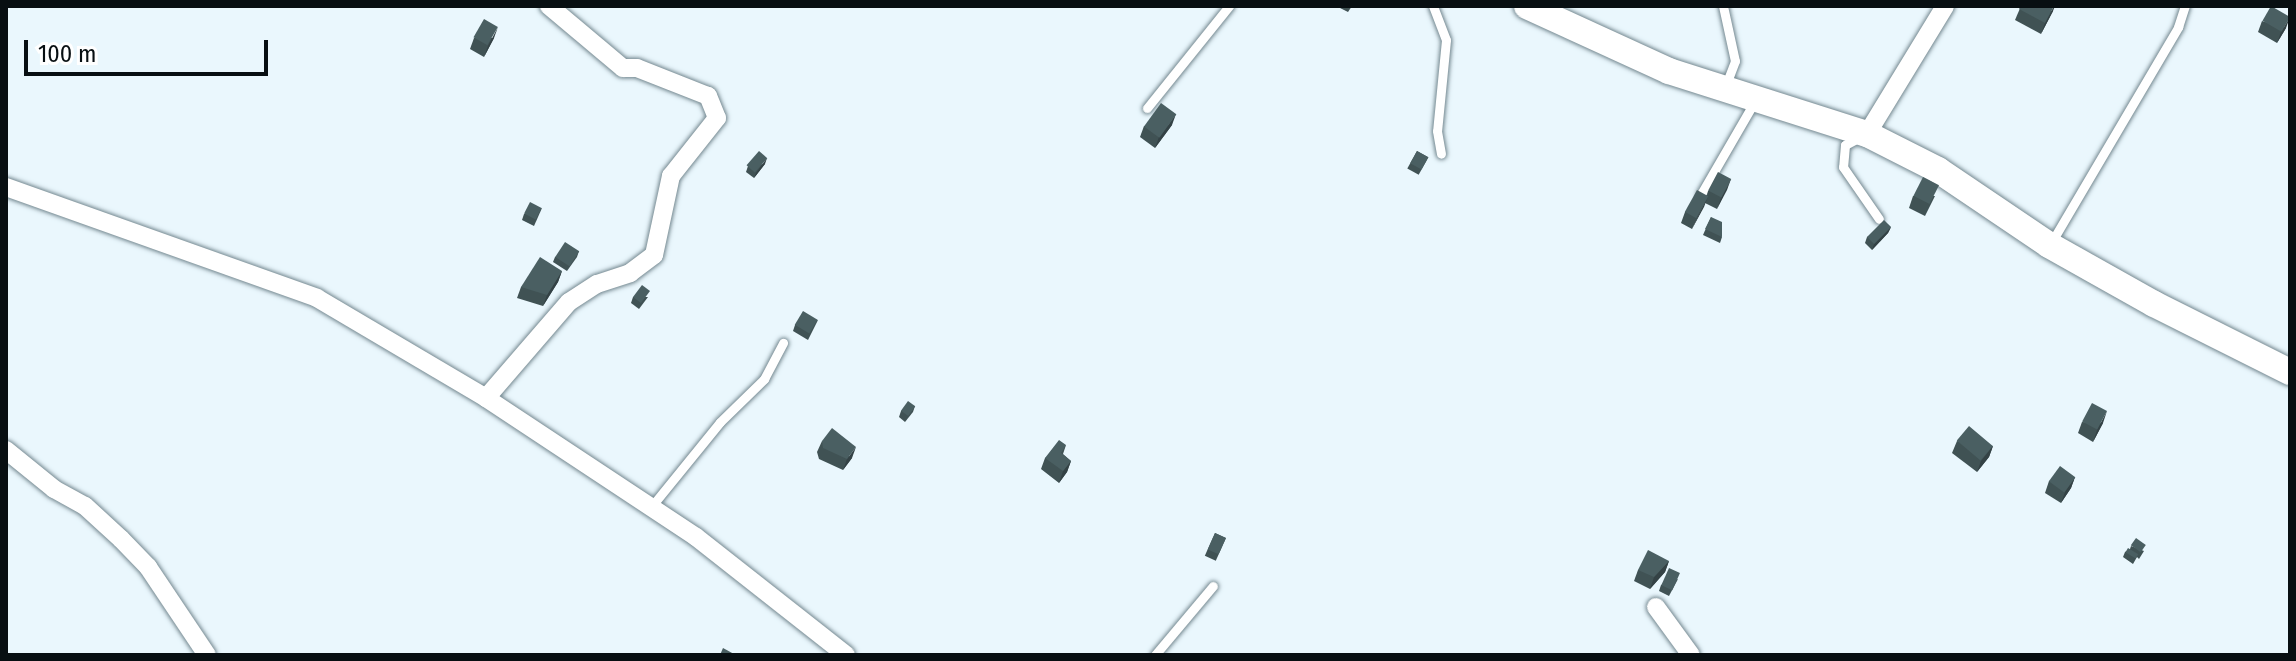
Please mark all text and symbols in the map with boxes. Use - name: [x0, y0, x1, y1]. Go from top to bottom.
- scale bar: [28, 24, 272, 74]
- text: 100 m: [38, 40, 96, 68]

